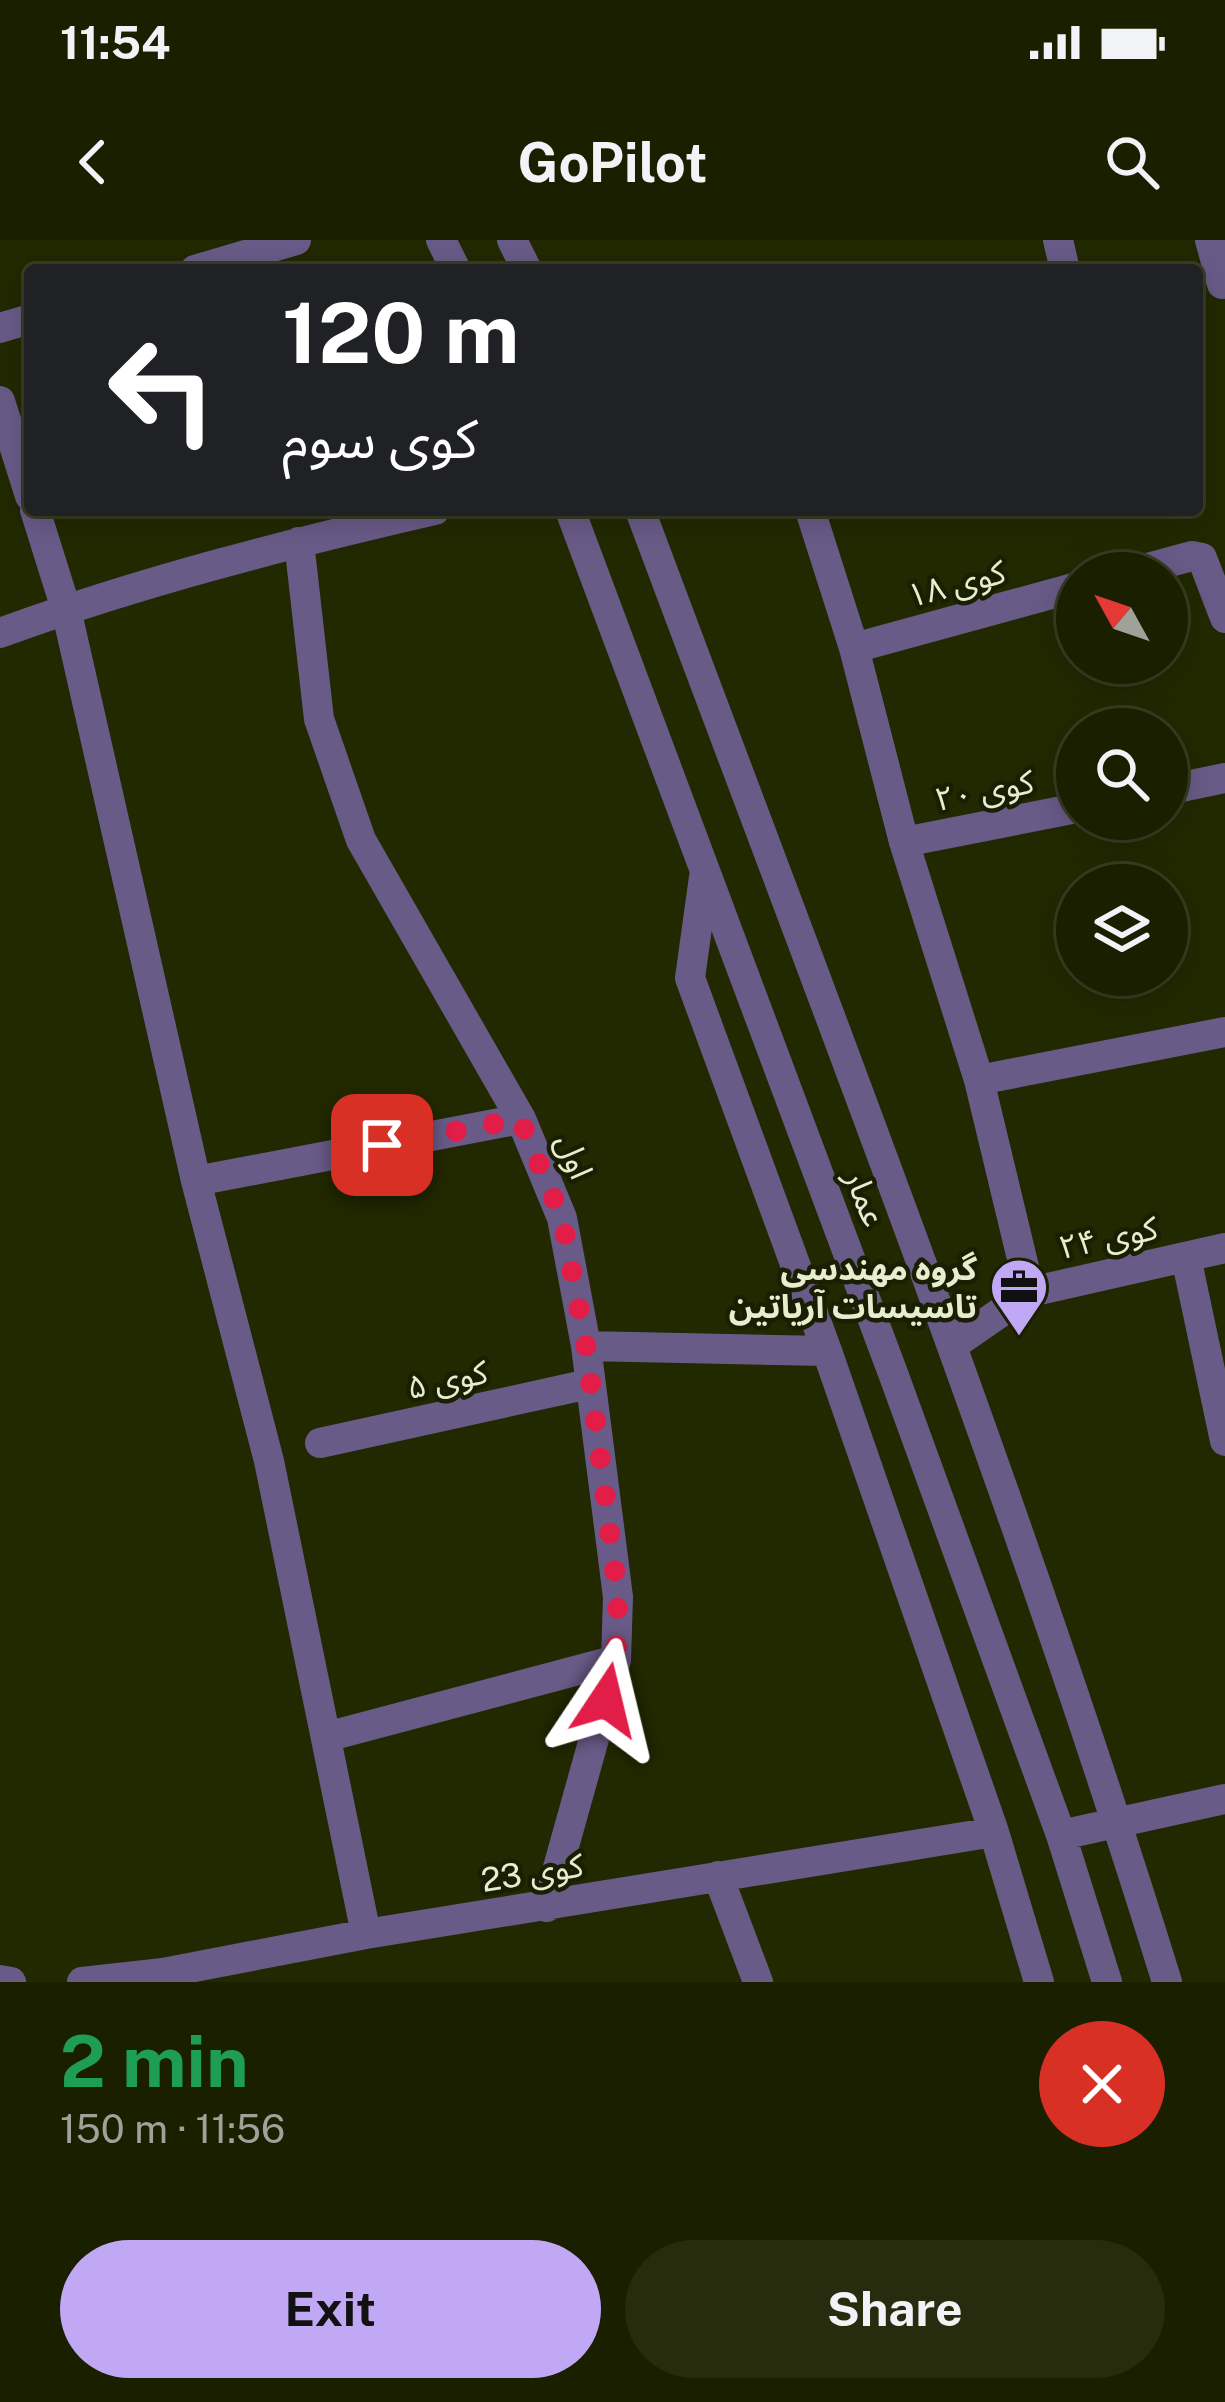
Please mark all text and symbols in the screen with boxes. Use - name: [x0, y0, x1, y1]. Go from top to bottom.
- text: 11:54: [60, 16, 171, 69]
- icon: back: [60, 129, 126, 195]
- icon: search: [1099, 129, 1165, 195]
- text: GoPilot: [518, 131, 707, 194]
- text: 120 m: [282, 283, 520, 382]
- icon: left: [84, 312, 240, 468]
- text: کوی سوم: [282, 407, 478, 470]
- street label: کوی ۱۸: [903, 552, 1010, 615]
- north arrow: [1056, 552, 1188, 684]
- map controls: [1056, 552, 1188, 996]
- button: search: [1056, 708, 1188, 840]
- street label: کوی ۲۰: [931, 762, 1037, 819]
- button: layers: [1056, 864, 1188, 996]
- pin: [331, 1094, 433, 1196]
- icon: arrive: [349, 1112, 415, 1178]
- street label: اول: [548, 1128, 601, 1185]
- street label: عمار: [837, 1163, 894, 1232]
- street label: کوی ۲۴: [1055, 1208, 1161, 1267]
- place label: گروه مهندسی تاسیسات آریاتین: [729, 1249, 978, 1326]
- office icon: گروه مهندسی تاسیسات آریاتین: [988, 1256, 1050, 1338]
- street label: کوی ۵: [403, 1352, 491, 1407]
- position arrow: [543, 1637, 669, 1763]
- street label: کوی 23: [478, 1845, 586, 1900]
- text: 2 min: [60, 2019, 249, 2103]
- button: close: [1039, 2021, 1165, 2147]
- text: 150 m · 11:56: [60, 2106, 285, 2152]
- button: Exit: [60, 2240, 601, 2378]
- button: Share: [625, 2240, 1165, 2378]

